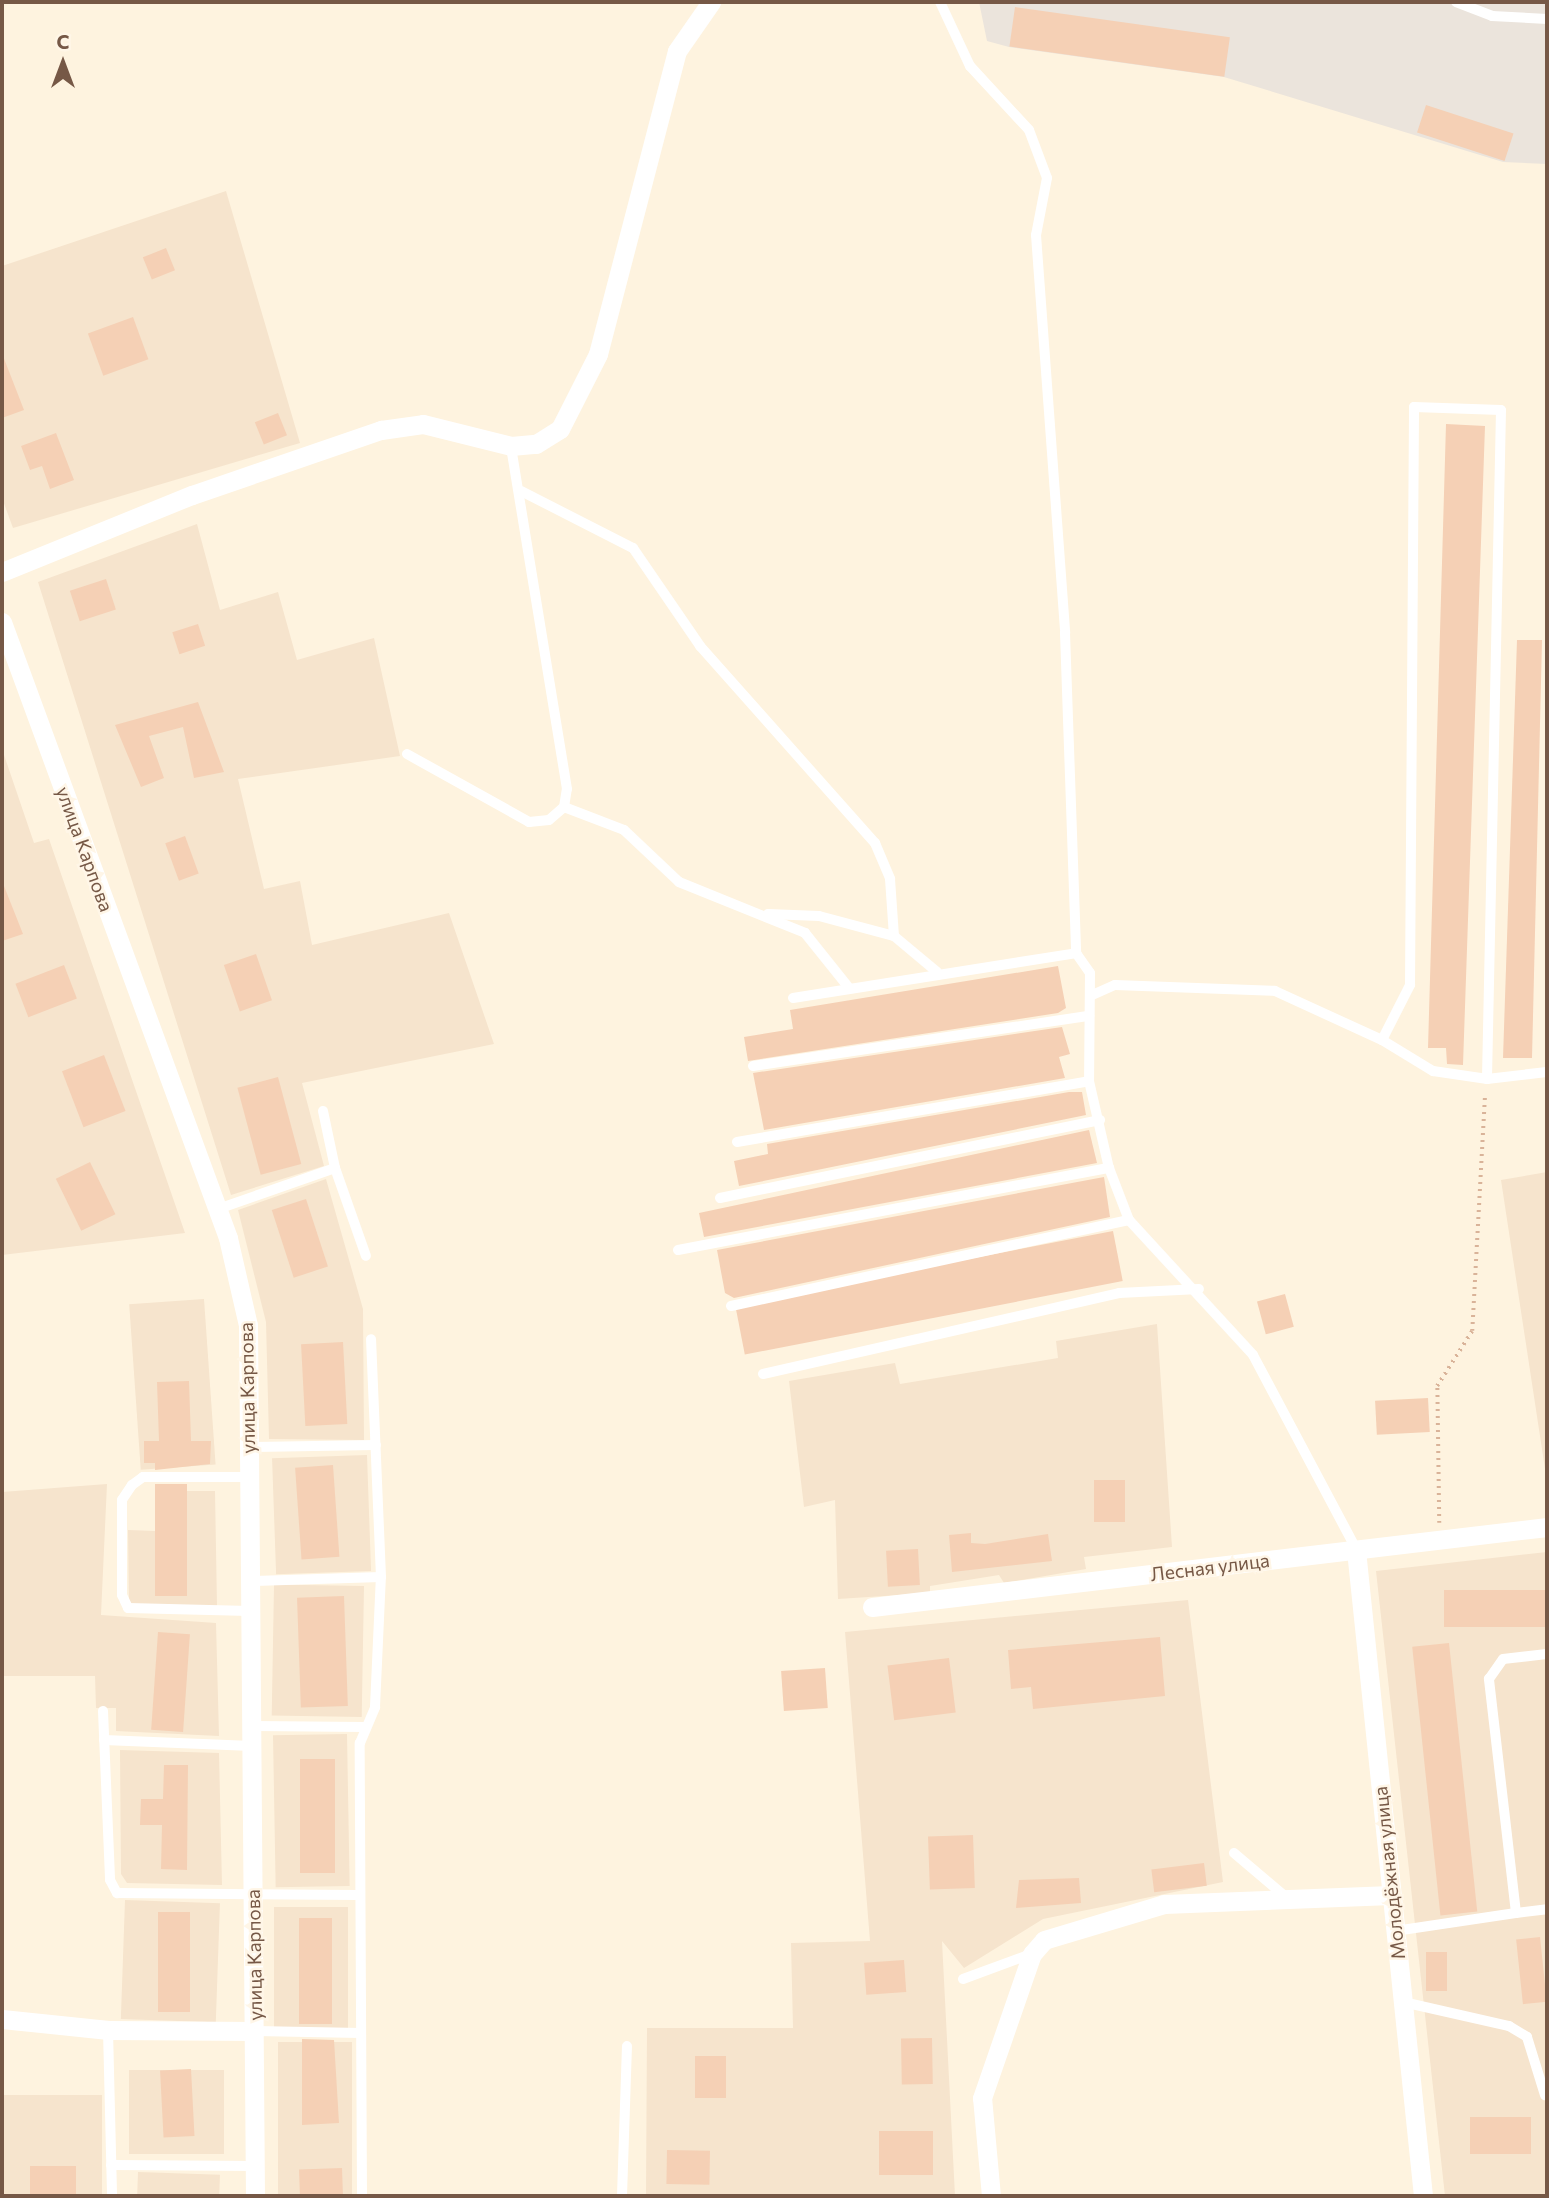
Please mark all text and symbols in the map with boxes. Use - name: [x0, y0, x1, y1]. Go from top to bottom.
- north arrow: [28, 28, 98, 98]
- text: С: [57, 30, 70, 53]
- street label: улица Карпова: [52, 783, 118, 915]
- street label: улица Карпова: [234, 1322, 260, 1454]
- street label: Лесная улица: [1149, 1548, 1271, 1586]
- street label: Молодёжная улица: [1369, 1785, 1409, 1961]
- street label: улица Карпова: [241, 1889, 267, 2021]

